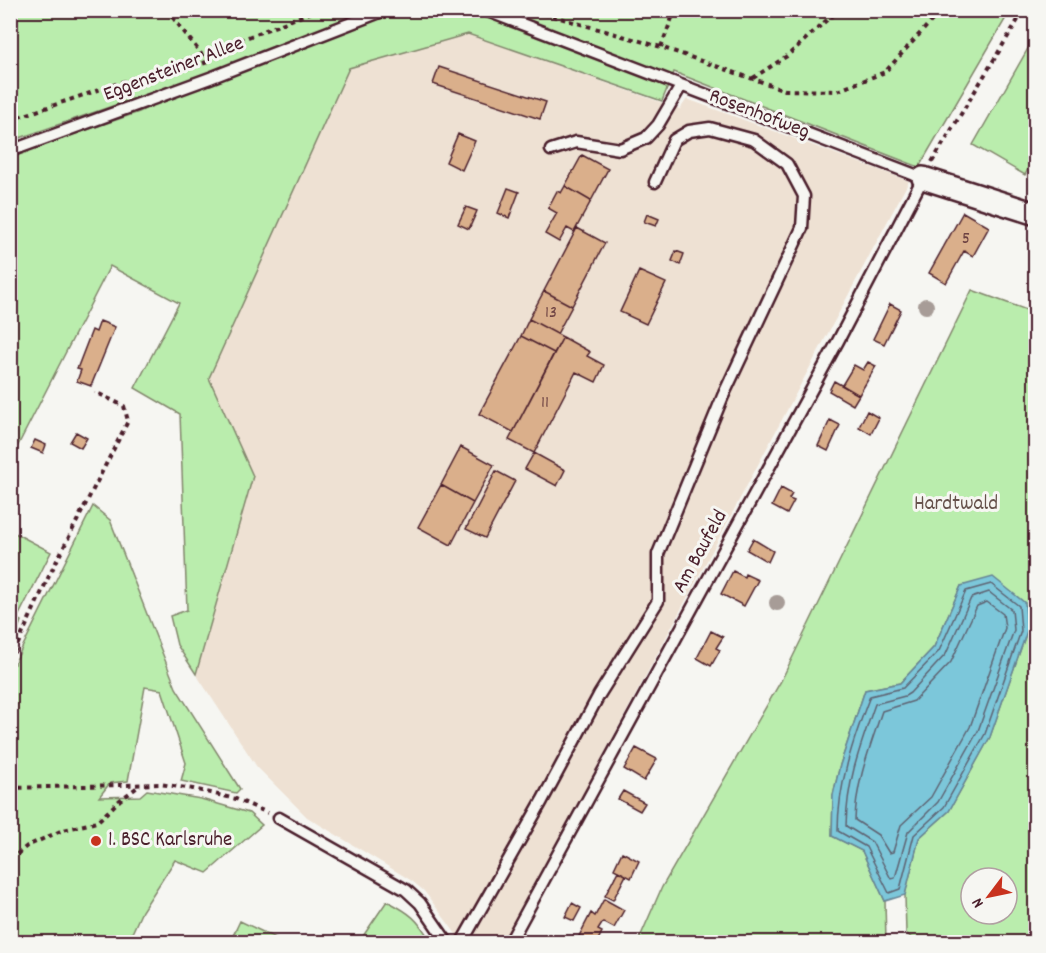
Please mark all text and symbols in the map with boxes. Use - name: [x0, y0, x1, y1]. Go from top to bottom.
- street label: Eggensteiner Allee: [100, 29, 248, 111]
- street label: Rosenhofweg: [704, 82, 814, 148]
- house number: 5: [962, 227, 970, 252]
- house number: 13: [545, 301, 557, 326]
- house number: 11: [541, 391, 549, 416]
- park label: Hardtwald: [914, 490, 998, 520]
- street label: Am Baufeld: [666, 505, 736, 599]
- place label: 1. BSC Karlsruhe: [108, 826, 232, 856]
- marker: 1. BSC Karlsruhe: [89, 834, 103, 848]
- north arrow: [959, 866, 1019, 926]
- text: N: [967, 893, 990, 912]

